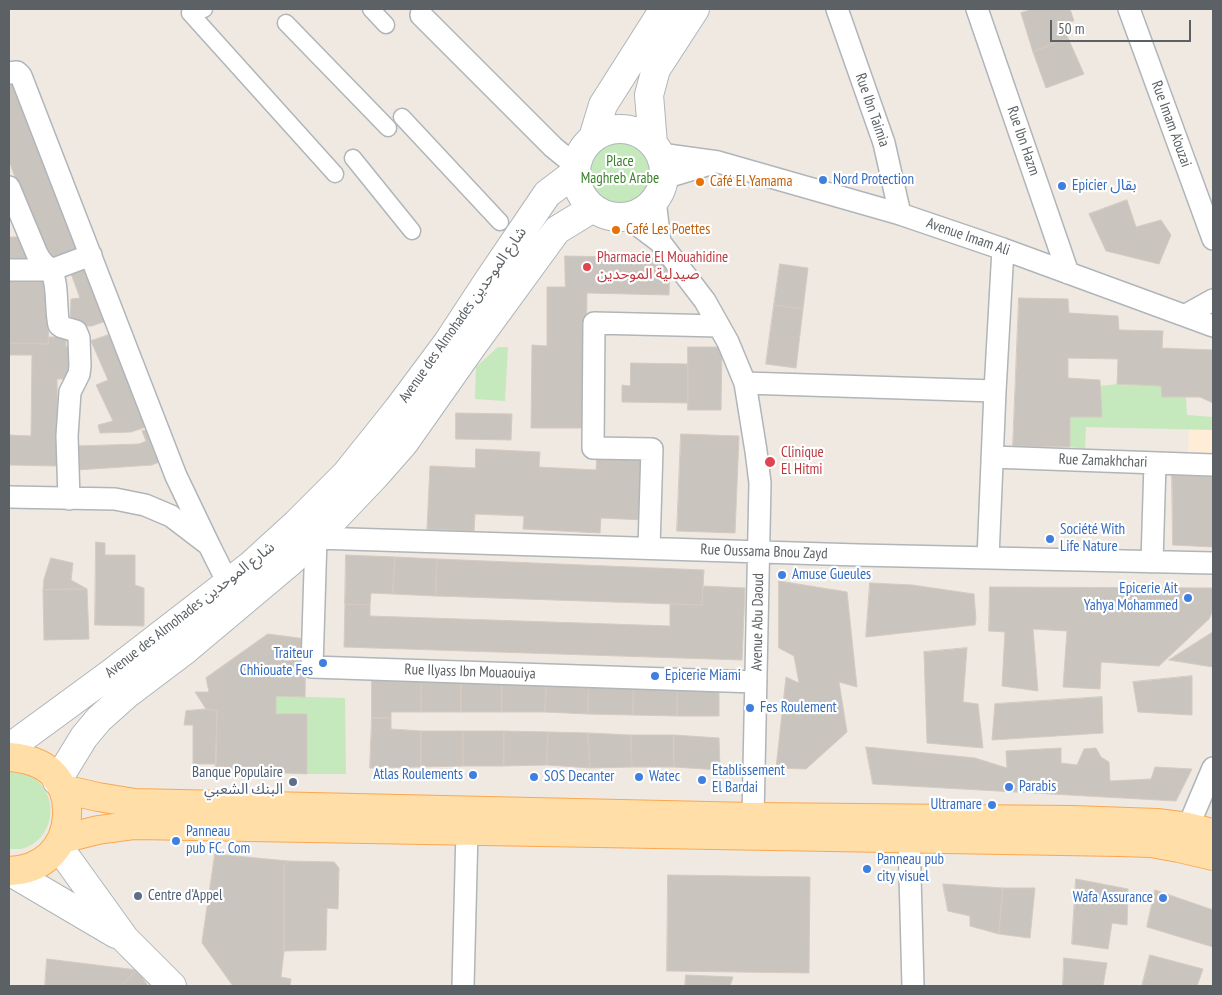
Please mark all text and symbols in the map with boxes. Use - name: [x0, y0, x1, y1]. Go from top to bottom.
- scale bar: [1052, 10, 1193, 42]
- text: 50 m: [1058, 19, 1084, 38]
- street label: Rue Ibn Taimia: [851, 71, 893, 149]
- street label: Rue Imam A'ouzai: [1147, 78, 1195, 170]
- street label: Rue Ibn Hazm: [1003, 104, 1043, 178]
- park label: Place Maghreb Arabe: [581, 153, 659, 188]
- place label: Nord Protection: [833, 171, 914, 189]
- place label: Café El Yamama: [710, 173, 792, 191]
- marker: Nord Protection: [817, 174, 829, 186]
- marker: Café El Yamama: [694, 176, 706, 188]
- place label: Epicier بقال: [1072, 177, 1137, 195]
- marker: Epicier بقال: [1056, 180, 1068, 192]
- street label: Avenue Imam Ali: [924, 214, 1012, 260]
- place label: Café Les Poettes: [626, 221, 710, 239]
- street label: Avenue des Almohades شارع الموحدين: [395, 224, 531, 406]
- marker: Café Les Poettes: [610, 224, 622, 236]
- place label: Pharmacie El Mouahidine صيدلية الموحدين: [597, 249, 728, 284]
- marker: Pharmacie El Mouahidine صيدلية الموحدين: [581, 261, 593, 273]
- place label: Clinique El Hitmi: [781, 444, 824, 479]
- street label: Rue Zamakhchari: [1058, 450, 1148, 472]
- marker: Clinique El Hitmi: [763, 455, 777, 469]
- place label: Société With Life Nature: [1060, 521, 1125, 556]
- marker: Société With Life Nature: [1044, 533, 1056, 545]
- street label: Avenue des Almohades شارع الموحدين: [102, 538, 278, 682]
- street label: Rue Oussama Bnou Zayd: [700, 541, 828, 563]
- place label: Amuse Gueules: [792, 566, 871, 584]
- marker: Amuse Gueules: [776, 569, 788, 581]
- street label: Avenue Abu Daoud: [748, 573, 768, 671]
- place label: Epicerie Ait Yahya Mohammed: [1084, 580, 1178, 615]
- marker: Epicerie Ait Yahya Mohammed: [1182, 592, 1194, 604]
- place label: Traiteur Chhiouate Fes: [240, 645, 313, 680]
- marker: Traiteur Chhiouate Fes: [317, 657, 329, 669]
- street label: Rue Ilyass Ibn Mouaouiya: [404, 661, 536, 683]
- place label: Epicerie Miami: [665, 667, 741, 685]
- marker: Epicerie Miami: [649, 670, 661, 682]
- place label: Fes Roulement: [760, 699, 837, 717]
- marker: Fes Roulement: [744, 702, 756, 714]
- place label: Etablissement El Bardai: [712, 762, 785, 797]
- place label: Banque Populaire البنك الشعبي: [192, 764, 283, 799]
- place label: Atlas Roulements: [373, 766, 463, 784]
- place label: SOS Decanter: [544, 768, 614, 786]
- place label: Watec: [649, 768, 680, 786]
- marker: Atlas Roulements: [467, 769, 479, 781]
- marker: SOS Decanter: [528, 771, 540, 783]
- marker: Watec: [633, 771, 645, 783]
- marker: Etablissement El Bardai: [696, 774, 708, 786]
- marker: Banque Populaire البنك الشعبي: [287, 776, 299, 788]
- place label: Parabis: [1019, 778, 1056, 796]
- marker: Parabis: [1003, 781, 1015, 793]
- place label: Ultramare: [930, 796, 982, 814]
- marker: Ultramare: [986, 799, 998, 811]
- place label: Panneau pub FC. Com: [186, 823, 250, 858]
- marker: Panneau pub FC. Com: [170, 835, 182, 847]
- place label: Panneau pub city visuel: [877, 851, 944, 886]
- marker: Panneau pub city visuel: [861, 863, 873, 875]
- place label: Centre d'Appel: [148, 887, 222, 905]
- place label: Wafa Assurance: [1073, 889, 1153, 907]
- marker: Centre d'Appel: [132, 890, 144, 902]
- marker: Wafa Assurance: [1157, 892, 1169, 904]

